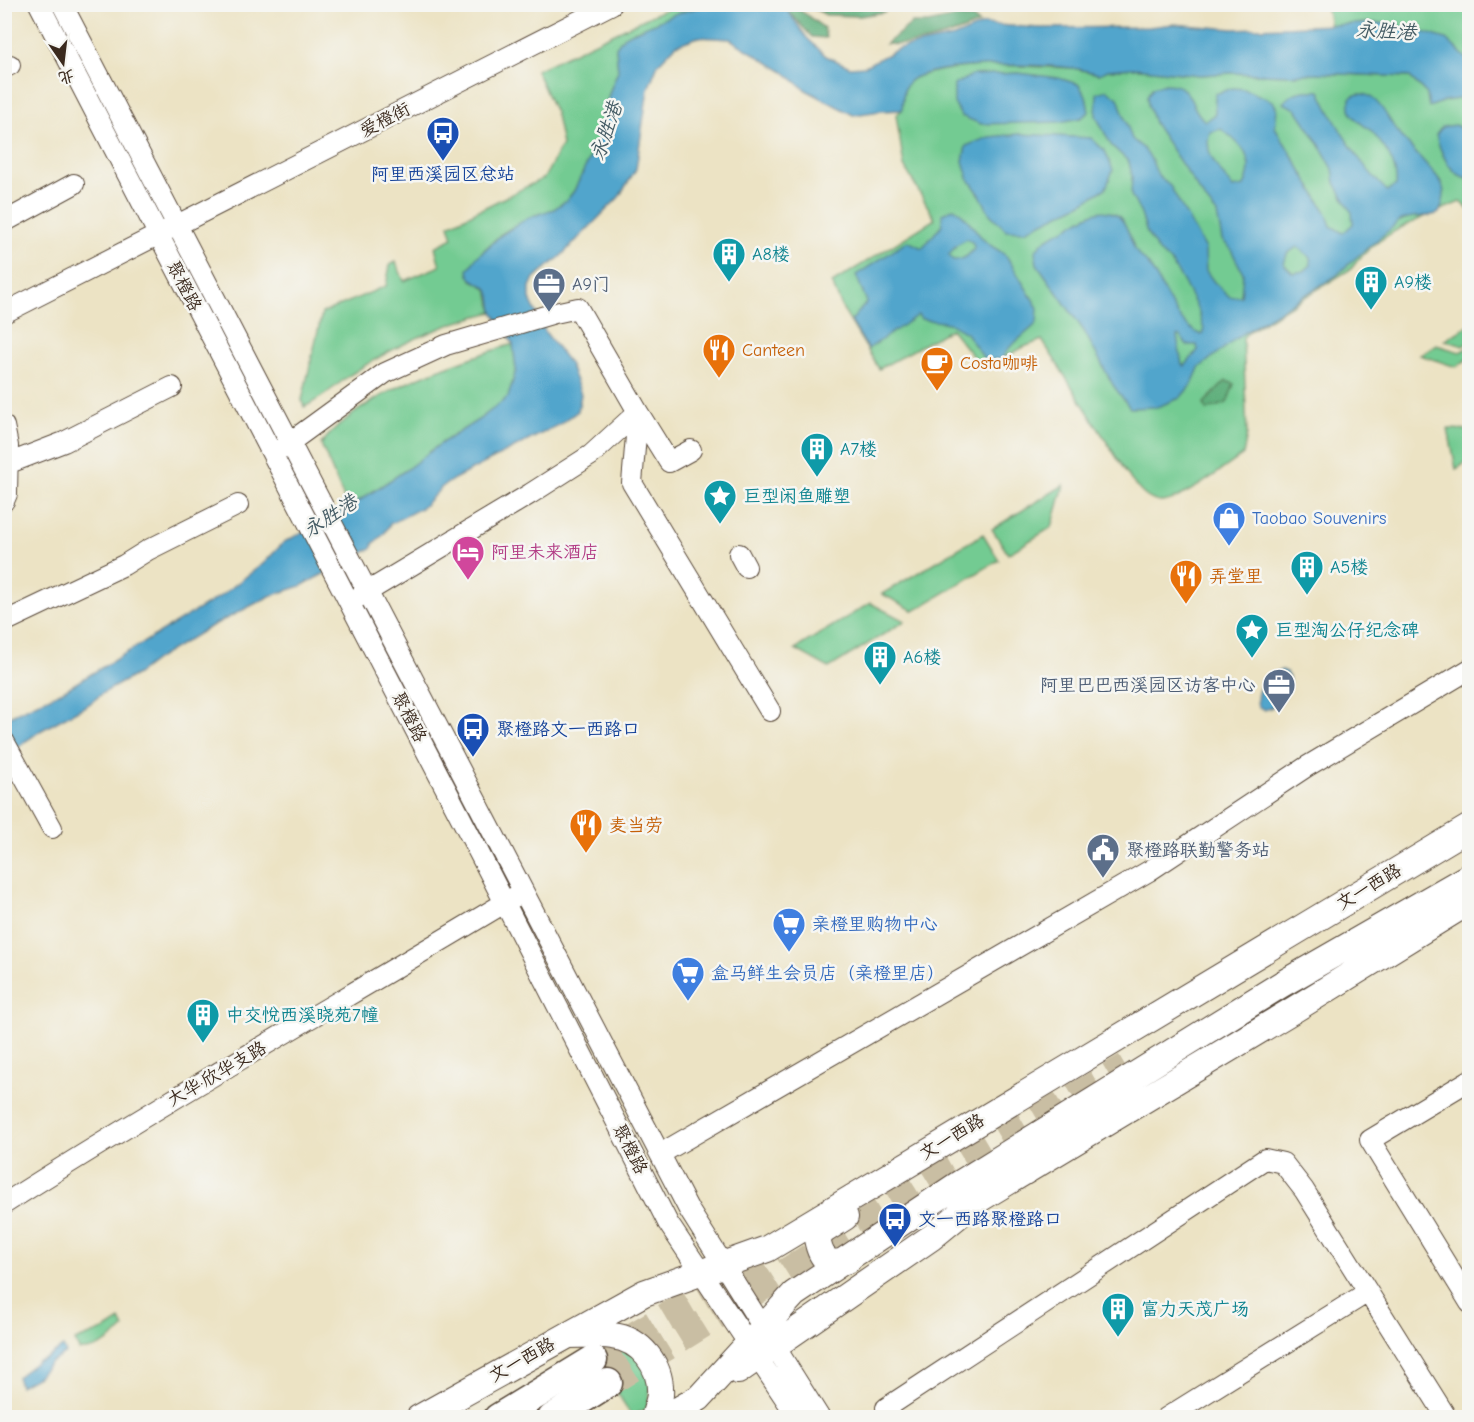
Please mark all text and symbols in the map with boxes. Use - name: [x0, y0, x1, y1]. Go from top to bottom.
- water label: 永胜港: [1355, 18, 1419, 44]
- north arrow: [33, 33, 93, 93]
- text: 北: [56, 66, 76, 87]
- water label: 永胜港: [585, 97, 627, 163]
- street label: 爱橙街: [356, 98, 414, 142]
- bus stop icon: 阿里西溪园区总站: [425, 115, 461, 162]
- place label: 阿里西溪园区总站: [371, 164, 515, 185]
- building icon: A8楼: [711, 236, 747, 283]
- place label: A8楼: [752, 244, 790, 265]
- street label: 聚橙路: [162, 257, 206, 315]
- building icon: A9楼: [1353, 264, 1389, 311]
- office icon: A9门: [531, 266, 567, 313]
- place label: A9楼: [1394, 272, 1432, 293]
- place label: A9门: [572, 274, 610, 295]
- restaurant icon: Canteen: [701, 332, 737, 379]
- place label: Canteen: [742, 340, 805, 361]
- cafe icon: Costa咖啡: [919, 345, 955, 392]
- place label: Costa咖啡: [960, 353, 1038, 374]
- building icon: A7楼: [799, 431, 835, 478]
- place label: A7楼: [840, 439, 877, 460]
- place icon: 巨型闲鱼雕塑: [702, 478, 738, 525]
- place label: 巨型闲鱼雕塑: [743, 486, 851, 507]
- water label: 永胜港: [299, 489, 363, 542]
- shop icon: Taobao Souvenirs: [1211, 500, 1247, 547]
- place label: Taobao Souvenirs: [1252, 508, 1387, 529]
- hotel icon: 阿里未来酒店: [450, 534, 486, 581]
- place label: 阿里未来酒店: [491, 542, 599, 563]
- building icon: A5楼: [1289, 549, 1325, 596]
- place label: A5楼: [1330, 557, 1368, 578]
- restaurant icon: 弄堂里: [1168, 558, 1204, 605]
- place label: 弄堂里: [1209, 566, 1263, 587]
- place icon: 巨型淘公仔纪念碑: [1234, 612, 1270, 659]
- place label: 巨型淘公仔纪念碑: [1275, 620, 1419, 641]
- building icon: A6楼: [862, 639, 898, 686]
- place label: A6楼: [903, 647, 941, 668]
- office icon: 阿里巴巴西溪园区访客中心: [1261, 667, 1297, 714]
- place label: 阿里巴巴西溪园区访客中心: [1040, 675, 1256, 696]
- street label: 聚橙路: [387, 688, 431, 746]
- bus stop icon: 聚橙路文一西路口: [455, 711, 491, 758]
- place label: 聚橙路文一西路口: [496, 719, 640, 740]
- restaurant icon: 麦当劳: [568, 807, 604, 854]
- place label: 麦当劳: [609, 815, 663, 836]
- public building icon: 聚橙路联勤警务站: [1085, 832, 1121, 879]
- place label: 聚橙路联勤警务站: [1126, 840, 1270, 861]
- street label: 文一西路: [1333, 859, 1405, 915]
- supermarket icon: 亲橙里购物中心: [771, 906, 807, 953]
- place label: 亲橙里购物中心: [812, 914, 938, 935]
- supermarket icon: 盒马鲜生会员店（亲橙里店）: [670, 955, 706, 1002]
- place label: 盒马鲜生会员店（亲橙里店）: [711, 963, 945, 984]
- building icon: 中交悦西溪晓苑7幢: [185, 997, 221, 1044]
- place label: 中交悦西溪晓苑7幢: [226, 1005, 379, 1026]
- street label: 大华·欣华支路: [164, 1037, 270, 1111]
- street label: 文一西路: [916, 1109, 988, 1165]
- street label: 聚橙路: [608, 1120, 652, 1178]
- bus stop icon: 文一西路聚橙路口: [877, 1201, 913, 1248]
- place label: 文一西路聚橙路口: [918, 1209, 1062, 1230]
- building icon: 富力天茂广场: [1100, 1291, 1136, 1338]
- place label: 富力天茂广场: [1141, 1299, 1249, 1320]
- street label: 文一西路: [485, 1333, 559, 1387]

